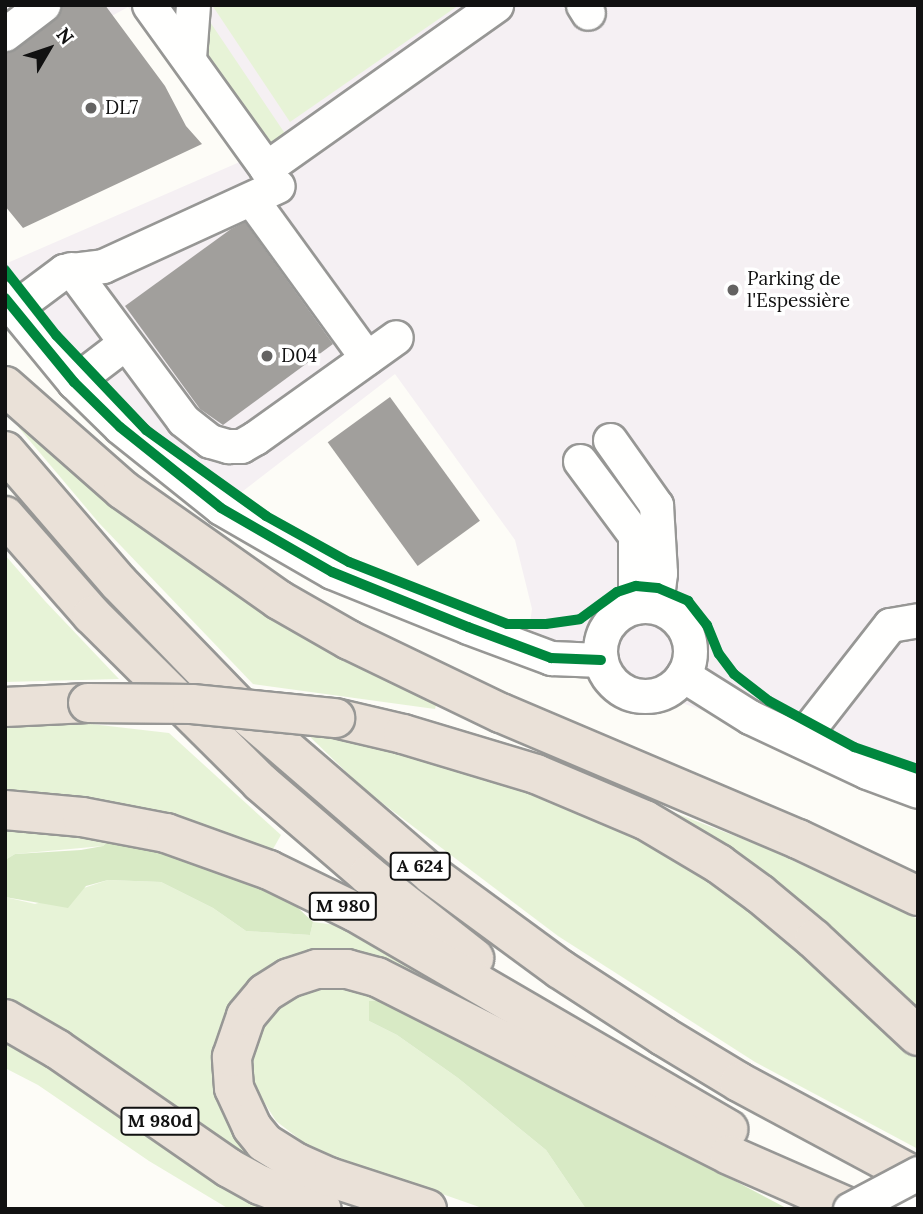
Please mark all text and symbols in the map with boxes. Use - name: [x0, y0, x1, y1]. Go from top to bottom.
- north arrow: [14, 14, 84, 84]
- text: N: [51, 23, 79, 49]
- place label: DL7: [105, 97, 138, 119]
- marker: DL7: [83, 100, 99, 116]
- place label: Parking de l'Espessière: [747, 268, 850, 312]
- marker: Parking de l'Espessière: [725, 282, 741, 298]
- place label: D04: [281, 345, 317, 367]
- marker: D04: [259, 348, 275, 364]
- road number: A 624: [388, 852, 452, 880]
- road number: M 980: [308, 891, 378, 920]
- road number: M 980d: [120, 1106, 200, 1136]

